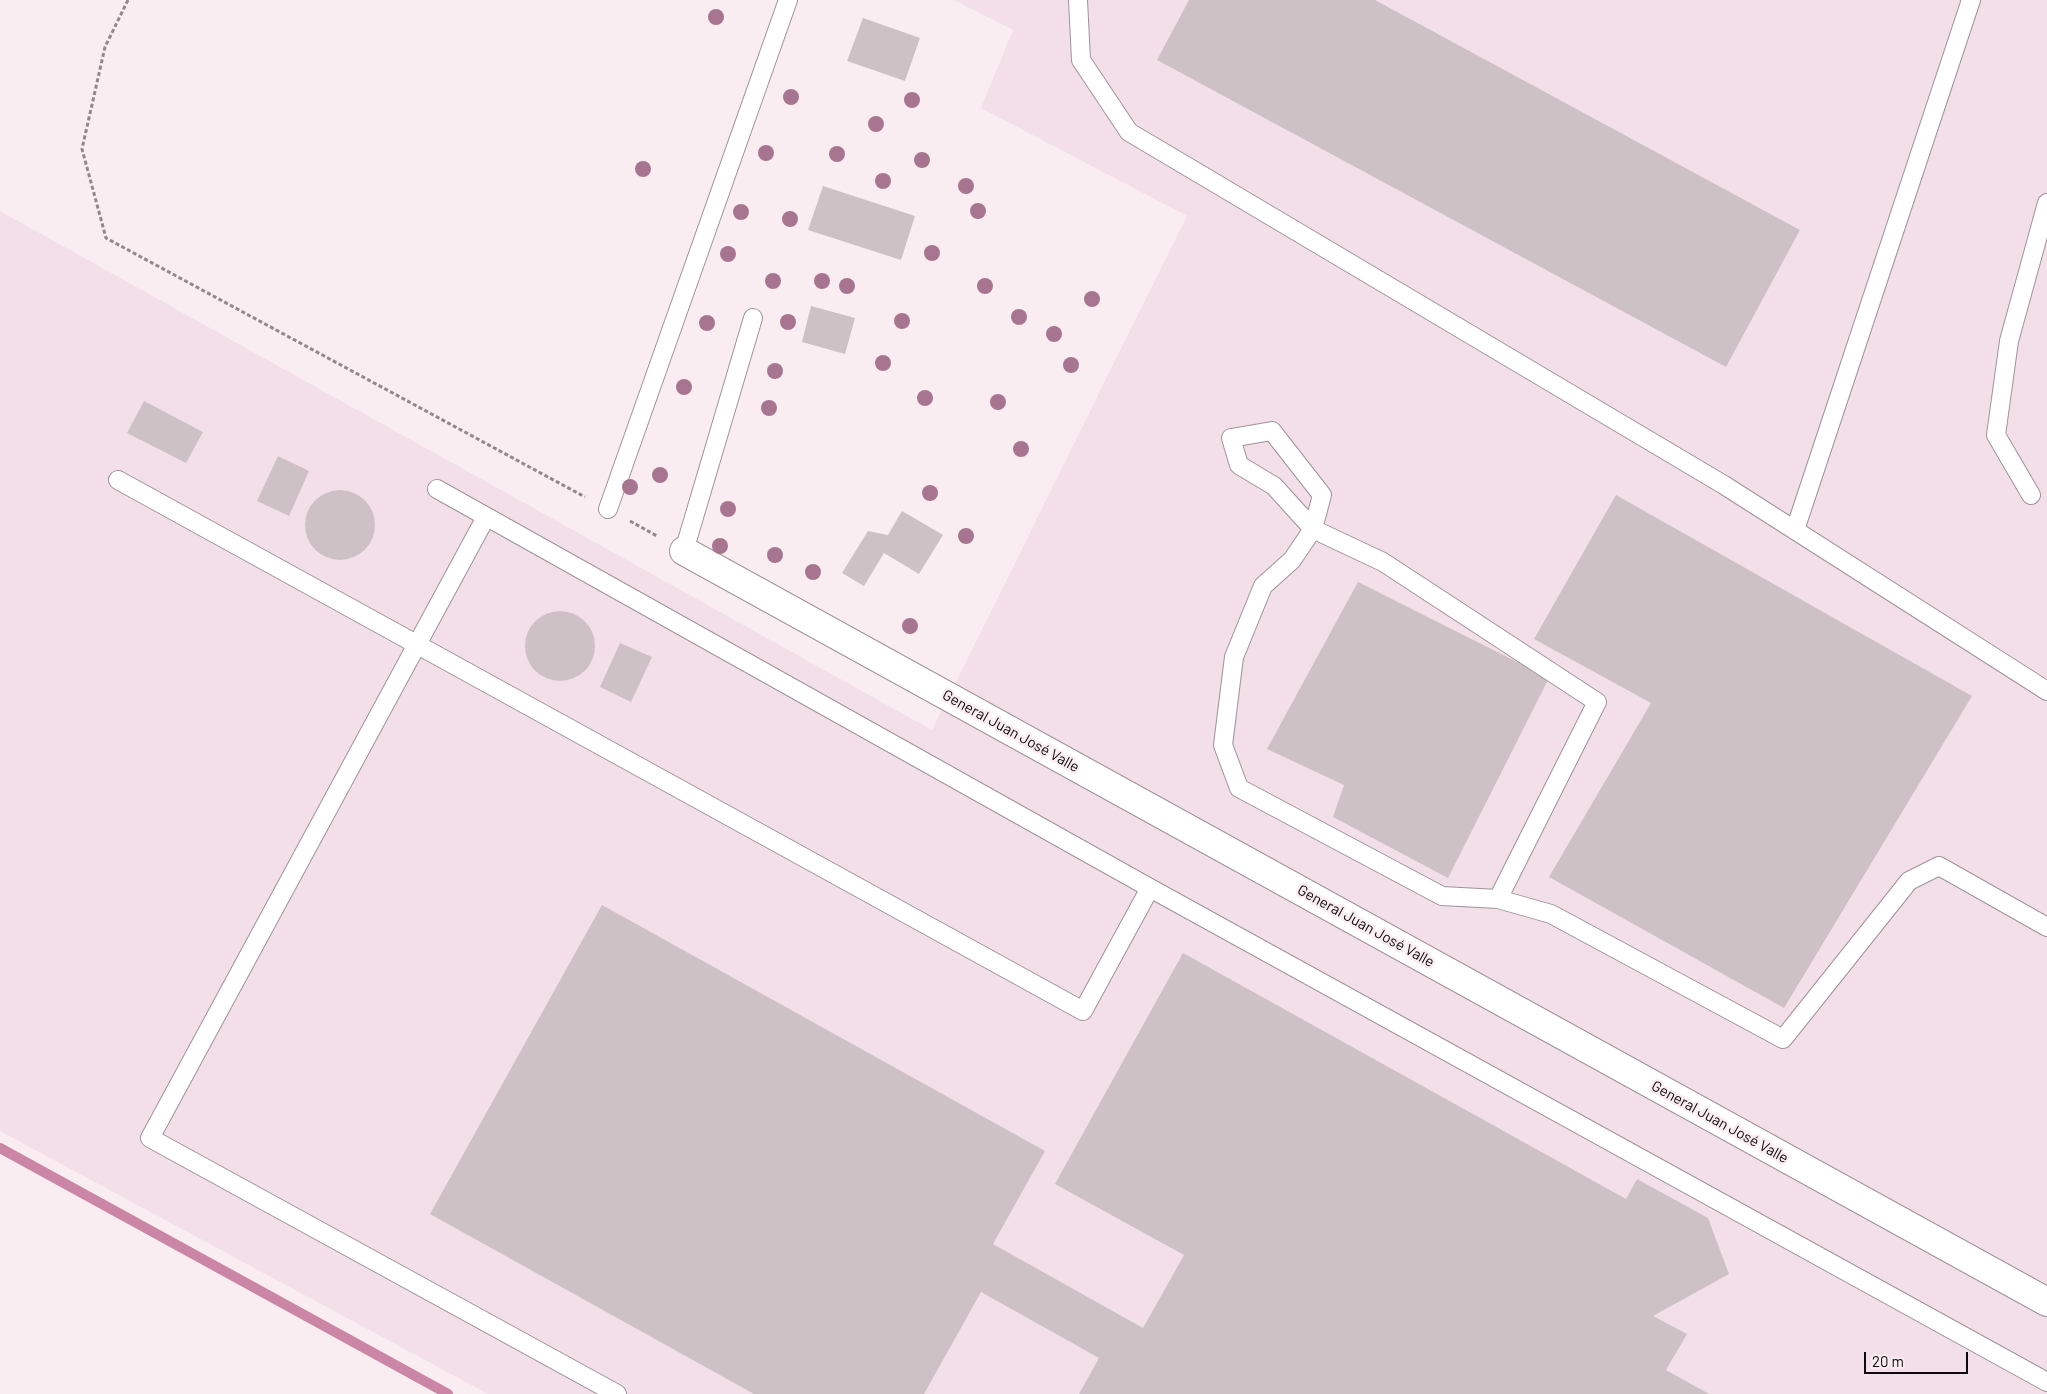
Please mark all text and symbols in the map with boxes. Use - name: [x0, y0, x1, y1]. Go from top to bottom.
- street label: General Juan José Valle: [939, 686, 1083, 776]
- street label: General Juan José Valle: [1294, 881, 1438, 971]
- street label: General Juan José Valle: [1648, 1077, 1792, 1167]
- scale bar: [1867, 1342, 1971, 1374]
- text: 20 m: [1872, 1352, 1904, 1370]

